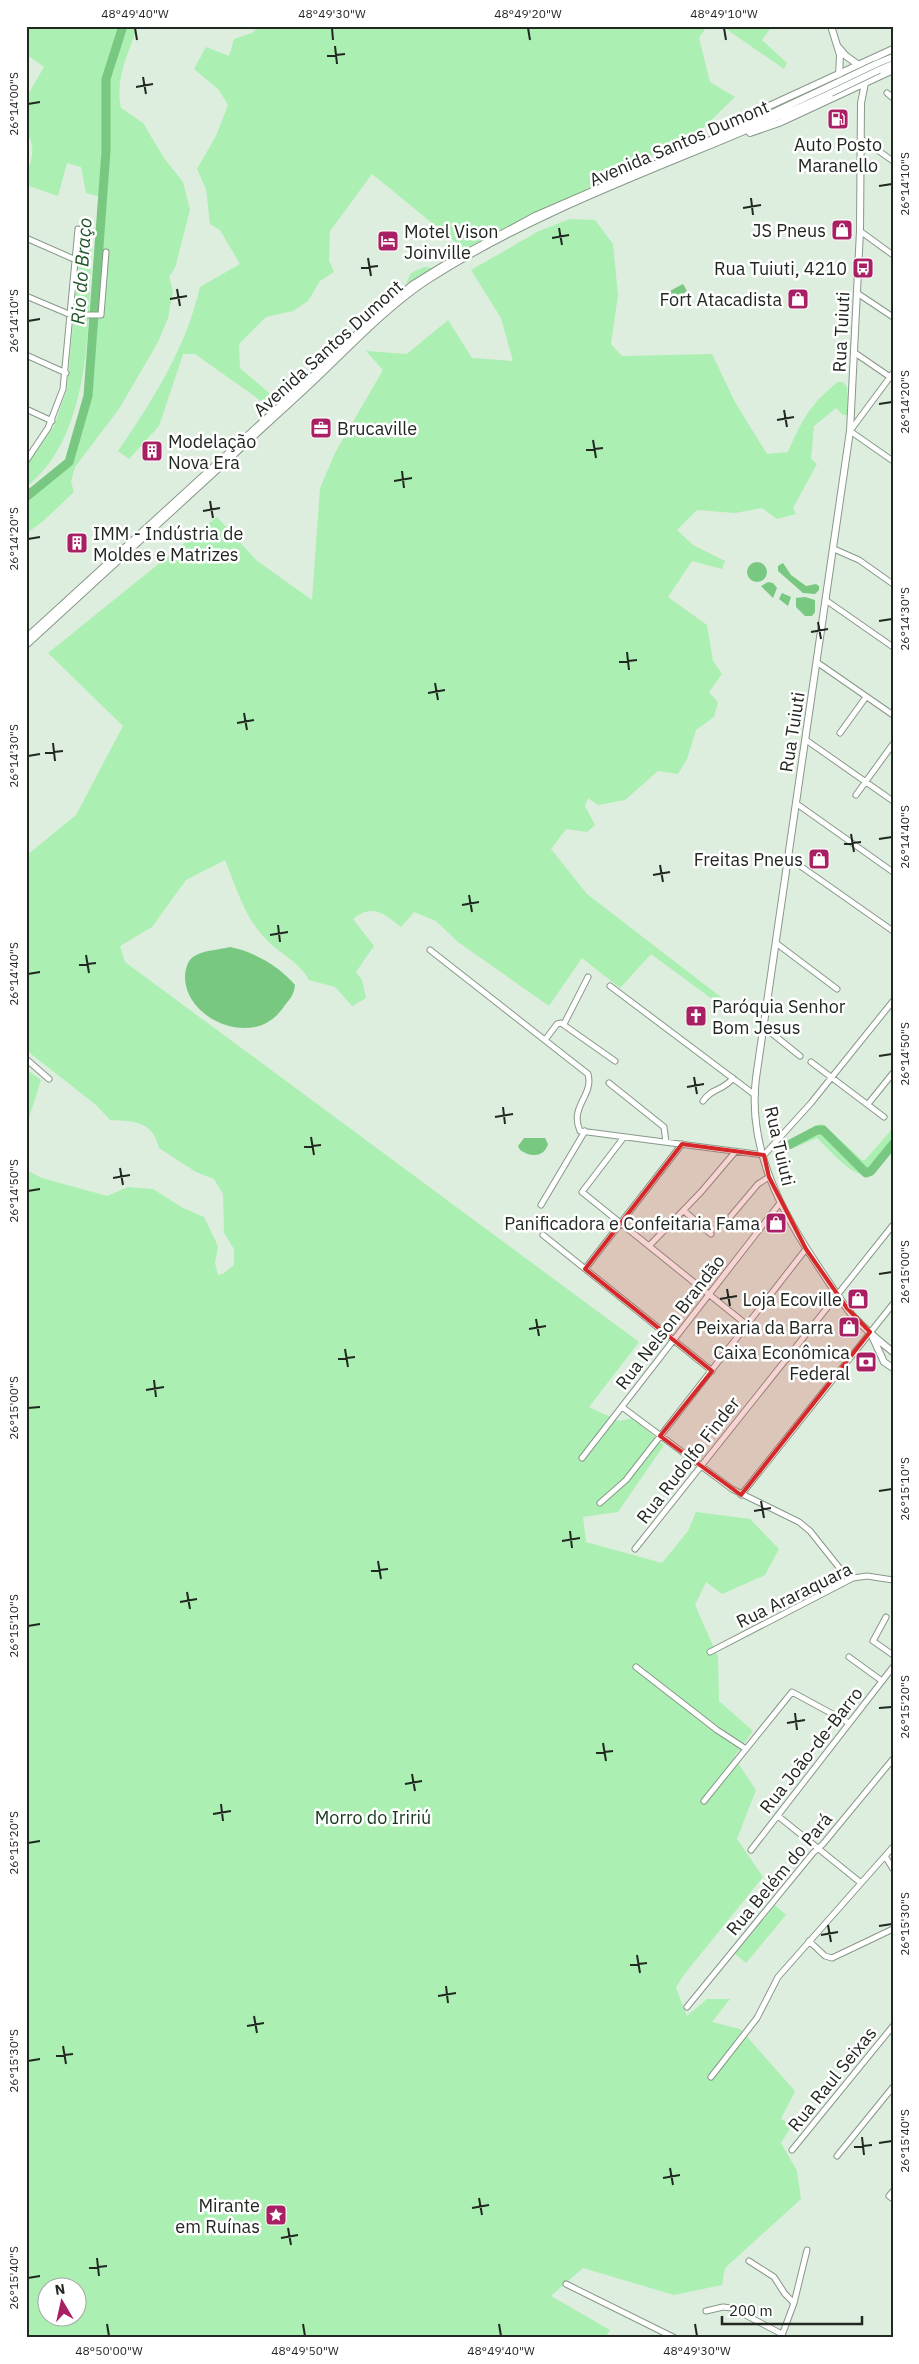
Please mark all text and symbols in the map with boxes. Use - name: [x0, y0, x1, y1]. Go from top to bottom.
- text: 48°49'40"W: [101, 6, 169, 21]
- text: 48°49'30"W: [298, 6, 366, 21]
- text: 48°49'20"W: [494, 6, 562, 21]
- text: 48°49'10"W: [690, 6, 758, 21]
- text: 26°14'00"S: [6, 72, 21, 136]
- street label: Avenida Santos Dumont: [586, 95, 772, 191]
- fuel station icon: Auto Posto Maranello: [826, 107, 850, 131]
- place label: Auto Posto Maranello: [794, 133, 882, 177]
- text: 26°14'10"S: [897, 152, 912, 216]
- water label: Rio do Braço: [65, 217, 97, 325]
- shop icon: JS Pneus: [830, 218, 854, 242]
- place label: JS Pneus: [752, 219, 826, 242]
- place label: Motel Vison Joinville: [404, 220, 499, 264]
- hotel icon: Motel Vison Joinville: [376, 229, 400, 253]
- bus stop icon: Rua Tuiuti, 4210: [851, 256, 875, 280]
- place label: Rua Tuiuti, 4210: [714, 257, 847, 280]
- street label: Avenida Santos Dumont: [249, 275, 407, 421]
- shop icon: Fort Atacadista: [786, 287, 810, 311]
- place label: Fort Atacadista: [659, 288, 782, 311]
- text: 26°14'10"S: [6, 289, 21, 353]
- street label: Rua Tuiuti: [827, 291, 855, 373]
- text: 26°14'20"S: [897, 370, 912, 434]
- office icon: Brucaville: [309, 416, 333, 440]
- place label: Brucaville: [337, 417, 417, 440]
- place label: Modelação Nova Era: [168, 430, 256, 474]
- building icon: Modelação Nova Era: [140, 439, 164, 463]
- text: 26°14'20"S: [6, 507, 21, 571]
- place label: IMM - Indústria de Moldes e Matrizes: [93, 522, 244, 566]
- building icon: IMM - Indústria de Moldes e Matrizes: [65, 531, 89, 555]
- text: 26°14'30"S: [897, 587, 912, 651]
- street label: Rua Tuiuti: [774, 690, 810, 774]
- text: 26°14'30"S: [6, 724, 21, 788]
- text: 26°14'40"S: [897, 805, 912, 869]
- shop icon: Freitas Pneus: [807, 847, 831, 871]
- place label: Freitas Pneus: [694, 848, 803, 871]
- text: 26°14'40"S: [6, 942, 21, 1006]
- place label: Paróquia Senhor Bom Jesus: [712, 995, 846, 1039]
- church icon: Paróquia Senhor Bom Jesus: [684, 1004, 708, 1028]
- text: 26°14'50"S: [897, 1022, 912, 1086]
- street label: Rua Tuiuti: [760, 1104, 800, 1188]
- text: 26°14'50"S: [6, 1159, 21, 1223]
- shop icon: Panificadora e Confeitaria Fama: [764, 1211, 788, 1235]
- place label: Panificadora e Confeitaria Fama: [504, 1212, 760, 1235]
- text: 26°15'00"S: [897, 1240, 912, 1304]
- street label: Rua Nelson Brandão: [610, 1250, 730, 1394]
- shop icon: Loja Ecoville: [846, 1287, 870, 1311]
- place label: Loja Ecoville: [743, 1288, 842, 1311]
- shop icon: Peixaria da Barra: [837, 1315, 861, 1339]
- place label: Peixaria da Barra: [696, 1316, 833, 1339]
- place label: Caixa Econômica Federal: [713, 1341, 850, 1385]
- bank icon: Caixa Econômica Federal: [854, 1350, 878, 1374]
- text: 26°15'00"S: [6, 1376, 21, 1440]
- street label: Rua Rudolfo Finder: [631, 1392, 745, 1528]
- text: 26°15'10"S: [897, 1457, 912, 1521]
- street label: Rua Araraquara: [732, 1557, 856, 1633]
- text: 26°15'10"S: [6, 1594, 21, 1658]
- text: 26°15'20"S: [897, 1675, 912, 1739]
- street label: Rua João-de-Barro: [754, 1682, 868, 1818]
- park label: Morro do Iririú: [315, 1806, 431, 1829]
- street label: Rua Belém do Pará: [721, 1808, 837, 1940]
- text: 26°15'20"S: [6, 1811, 21, 1875]
- text: 26°15'30"S: [897, 1892, 912, 1956]
- street label: Rua Raul Seixas: [783, 2022, 881, 2136]
- text: 26°15'30"S: [6, 2029, 21, 2093]
- text: 26°15'40"S: [897, 2109, 912, 2173]
- place label: Mirante em Ruínas: [175, 2194, 260, 2238]
- place icon: Mirante em Ruínas: [264, 2203, 288, 2227]
- text: 26°15'40"S: [6, 2246, 21, 2310]
- north arrow: [38, 2276, 88, 2326]
- text: N: [54, 2279, 66, 2299]
- scale bar: [722, 2294, 862, 2326]
- text: 200 m: [729, 2301, 773, 2320]
- text: 48°50'00"W: [75, 2343, 143, 2358]
- text: 48°49'50"W: [271, 2343, 339, 2358]
- text: 48°49'40"W: [467, 2343, 535, 2358]
- text: 48°49'30"W: [663, 2343, 731, 2358]

